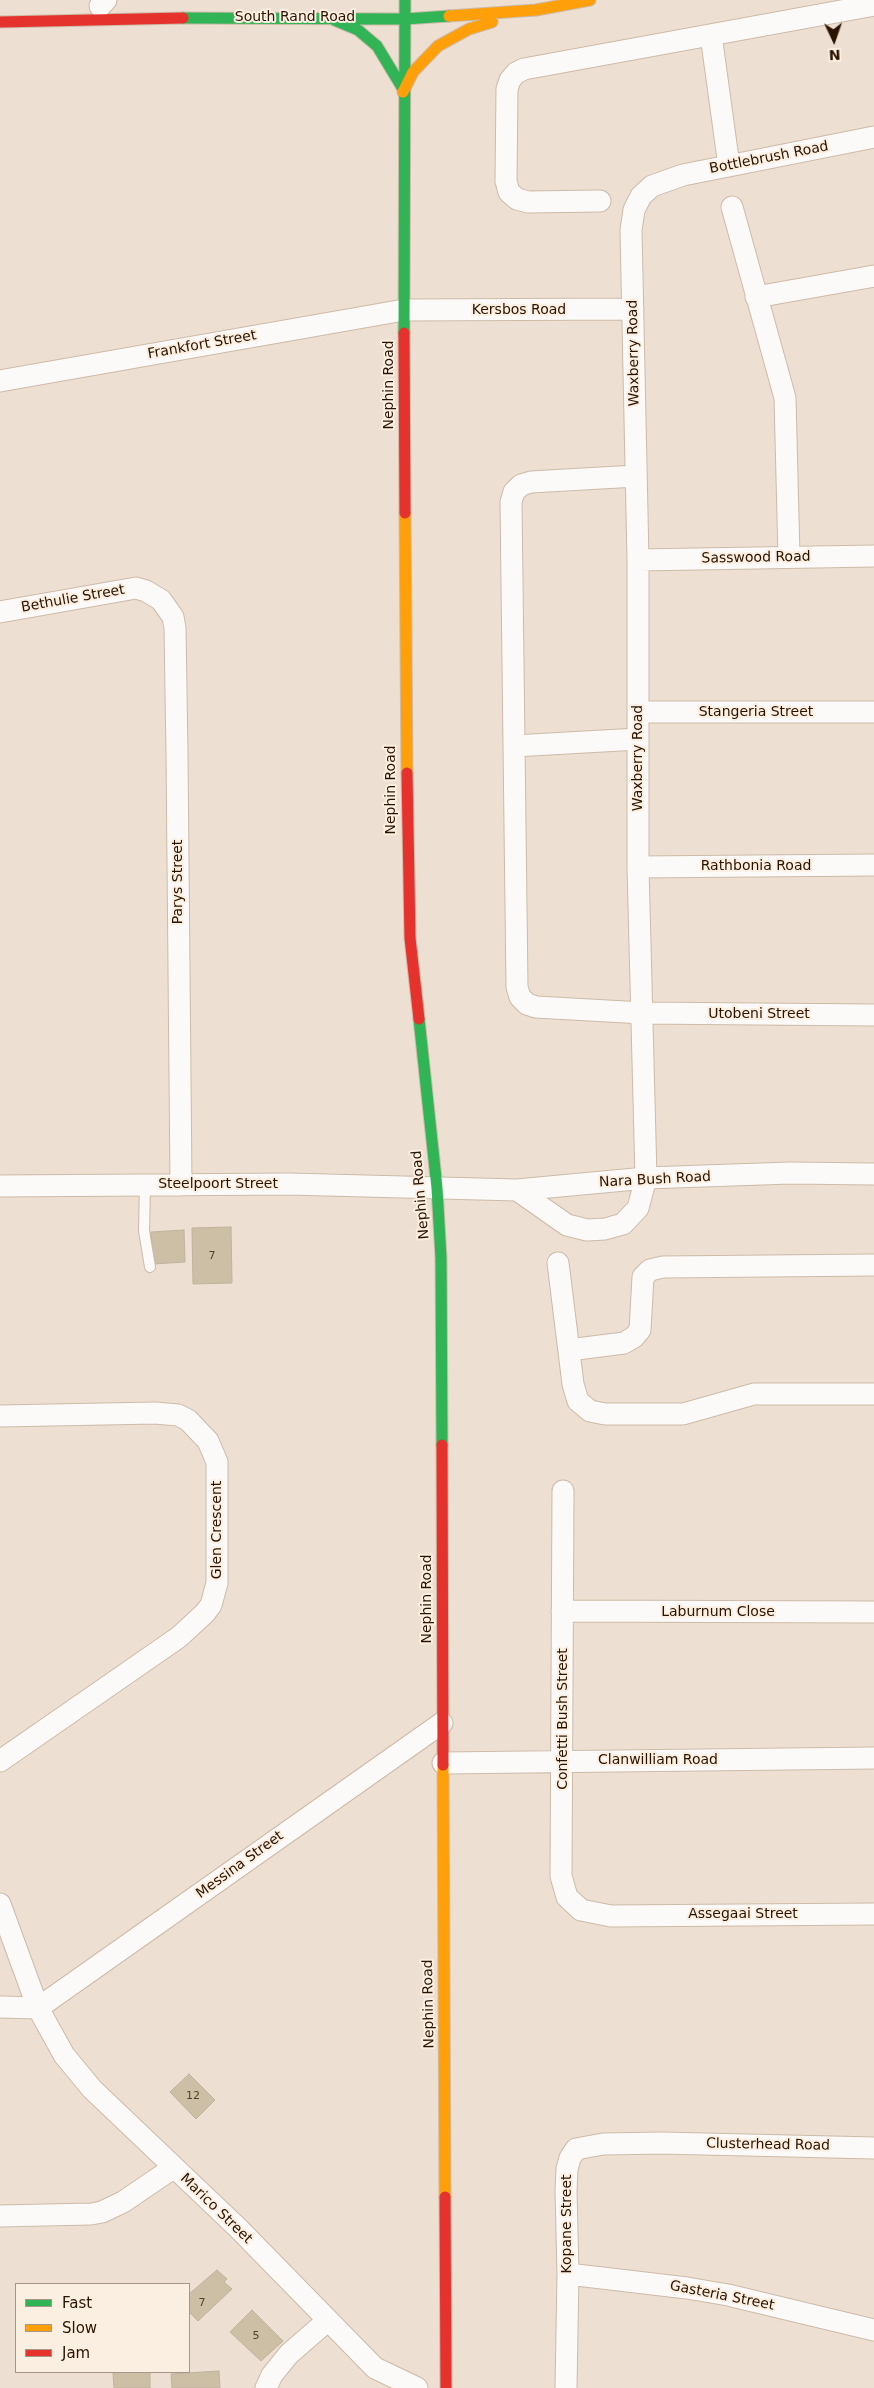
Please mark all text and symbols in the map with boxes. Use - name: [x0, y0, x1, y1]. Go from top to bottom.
- street label: South Rand Road: [235, 9, 355, 25]
- north arrow: [809, 15, 859, 65]
- text: N: [829, 47, 841, 63]
- street label: Bottlebrush Road: [708, 138, 830, 178]
- street label: Waxberry Road: [625, 300, 643, 406]
- street label: Kersbos Road: [472, 302, 566, 318]
- street label: Frankfort Street: [146, 327, 258, 363]
- street label: Nephin Road: [381, 340, 397, 430]
- street label: Sasswood Road: [701, 549, 811, 567]
- street label: Bethulie Street: [20, 582, 126, 616]
- street label: Stangeria Street: [699, 704, 813, 720]
- street label: Waxberry Road: [630, 705, 646, 811]
- street label: Nephin Road: [383, 745, 399, 835]
- street label: Parys Street: [170, 840, 186, 924]
- street label: Rathbonia Road: [701, 858, 811, 874]
- street label: Utobeni Street: [708, 1006, 810, 1022]
- street label: Nephin Road: [409, 1150, 433, 1240]
- street label: Nara Bush Road: [599, 1169, 711, 1191]
- street label: Steelpoort Street: [158, 1176, 278, 1192]
- house number: 7: [209, 1249, 215, 1263]
- street label: Glen Crescent: [209, 1481, 225, 1579]
- street label: Nephin Road: [419, 1554, 435, 1644]
- street label: Laburnum Close: [661, 1604, 775, 1620]
- street label: Confetti Bush Street: [555, 1648, 571, 1790]
- street label: Clanwilliam Road: [598, 1752, 718, 1768]
- street label: Messina Street: [193, 1828, 287, 1902]
- street label: Assegaai Street: [688, 1906, 798, 1922]
- street label: Nephin Road: [420, 1959, 438, 2049]
- house number: 12: [186, 2089, 200, 2103]
- street label: Clusterhead Road: [706, 2136, 830, 2154]
- street label: Marico Street: [177, 2170, 255, 2248]
- street label: Kopane Street: [559, 2175, 575, 2273]
- street label: Gasteria Street: [668, 2278, 776, 2314]
- legend: [15, 2283, 190, 2373]
- text: Fast: [62, 2294, 92, 2312]
- house number: 7: [199, 2296, 205, 2310]
- text: Slow: [62, 2319, 97, 2337]
- house number: 5: [253, 2329, 259, 2343]
- text: Jam: [62, 2344, 90, 2362]

